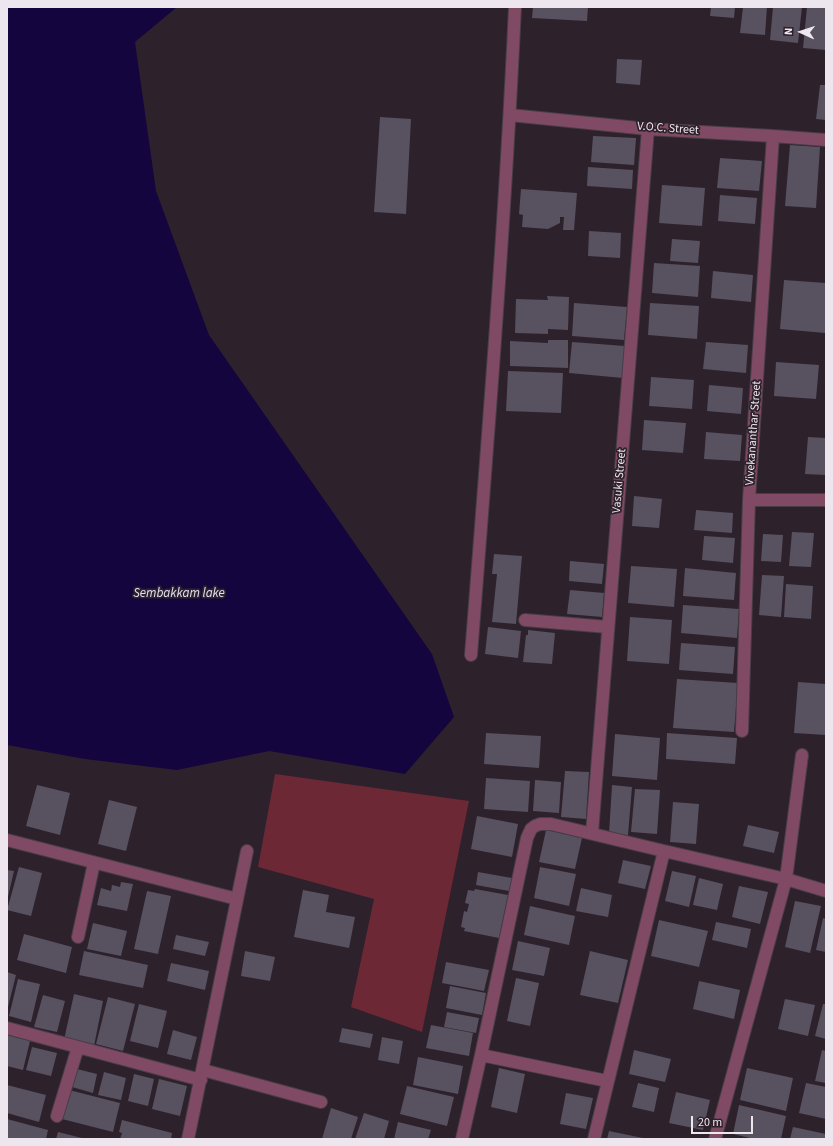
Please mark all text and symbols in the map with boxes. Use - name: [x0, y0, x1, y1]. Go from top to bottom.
- north arrow: [781, 12, 821, 52]
- text: N: [781, 27, 796, 35]
- street label: V.O.C. Street: [637, 120, 699, 138]
- street label: Vivekananthar Street: [743, 380, 765, 486]
- street label: Vasuki Street: [610, 448, 630, 514]
- water label: Sembakkam lake: [133, 586, 225, 602]
- scale bar: [693, 1108, 755, 1134]
- text: 20 m: [698, 1114, 722, 1131]

